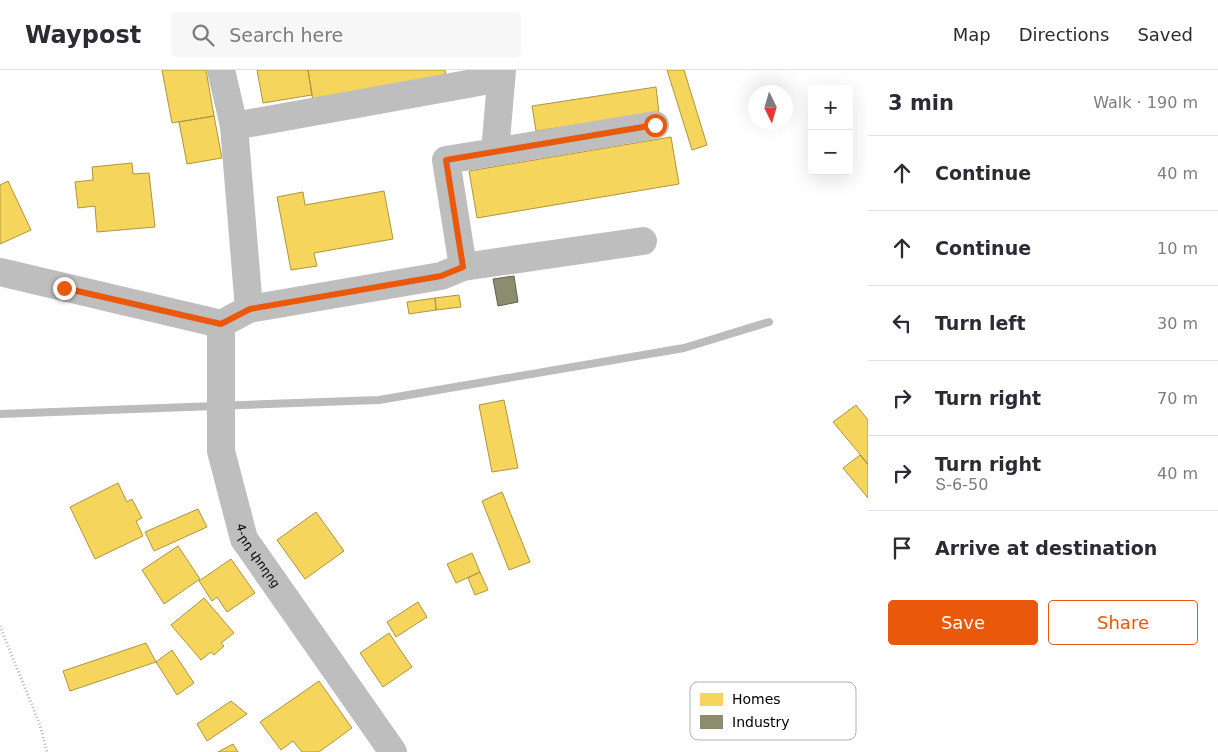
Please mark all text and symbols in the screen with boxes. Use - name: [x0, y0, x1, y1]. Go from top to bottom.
- search box: [171, 12, 521, 57]
- text: Waypost: [25, 21, 141, 49]
- icon: search: [189, 21, 217, 49]
- text: Search here: [229, 24, 343, 46]
- text: Map: [953, 24, 991, 45]
- text: Directions: [1019, 24, 1109, 45]
- text: Saved: [1137, 24, 1193, 45]
- north arrow: [748, 85, 793, 130]
- map controls: [808, 85, 853, 175]
- button: +: [808, 85, 853, 130]
- text: 3 min: [888, 91, 954, 115]
- text: Walk · 190 m: [1093, 93, 1198, 112]
- route start: [644, 114, 667, 137]
- button: −: [808, 130, 853, 175]
- icon: ahead: [888, 159, 916, 187]
- text: Continue: [935, 162, 1031, 184]
- text: 40 m: [1157, 164, 1198, 183]
- icon: ahead: [888, 234, 916, 262]
- text: Continue: [935, 237, 1031, 259]
- text: 10 m: [1157, 239, 1198, 258]
- route end: [53, 277, 76, 300]
- icon: left: [888, 309, 916, 337]
- text: Turn left: [935, 312, 1026, 334]
- text: 30 m: [1157, 314, 1198, 333]
- icon: right: [888, 384, 916, 412]
- text: Turn right: [935, 387, 1041, 409]
- text: 70 m: [1157, 389, 1198, 408]
- text: Turn right: [935, 453, 1041, 475]
- icon: right: [888, 459, 916, 487]
- text: 40 m: [1157, 464, 1198, 483]
- text: Տ-6-50: [935, 475, 988, 494]
- street label: 4-րդ փողոց: [233, 522, 283, 590]
- icon: arrive: [888, 534, 916, 562]
- text: Arrive at destination: [935, 537, 1157, 559]
- button: Save: [888, 600, 1038, 645]
- button: Share: [1048, 600, 1198, 645]
- legend: [690, 682, 856, 740]
- text: Homes: [732, 691, 781, 707]
- text: Industry: [732, 714, 790, 730]

